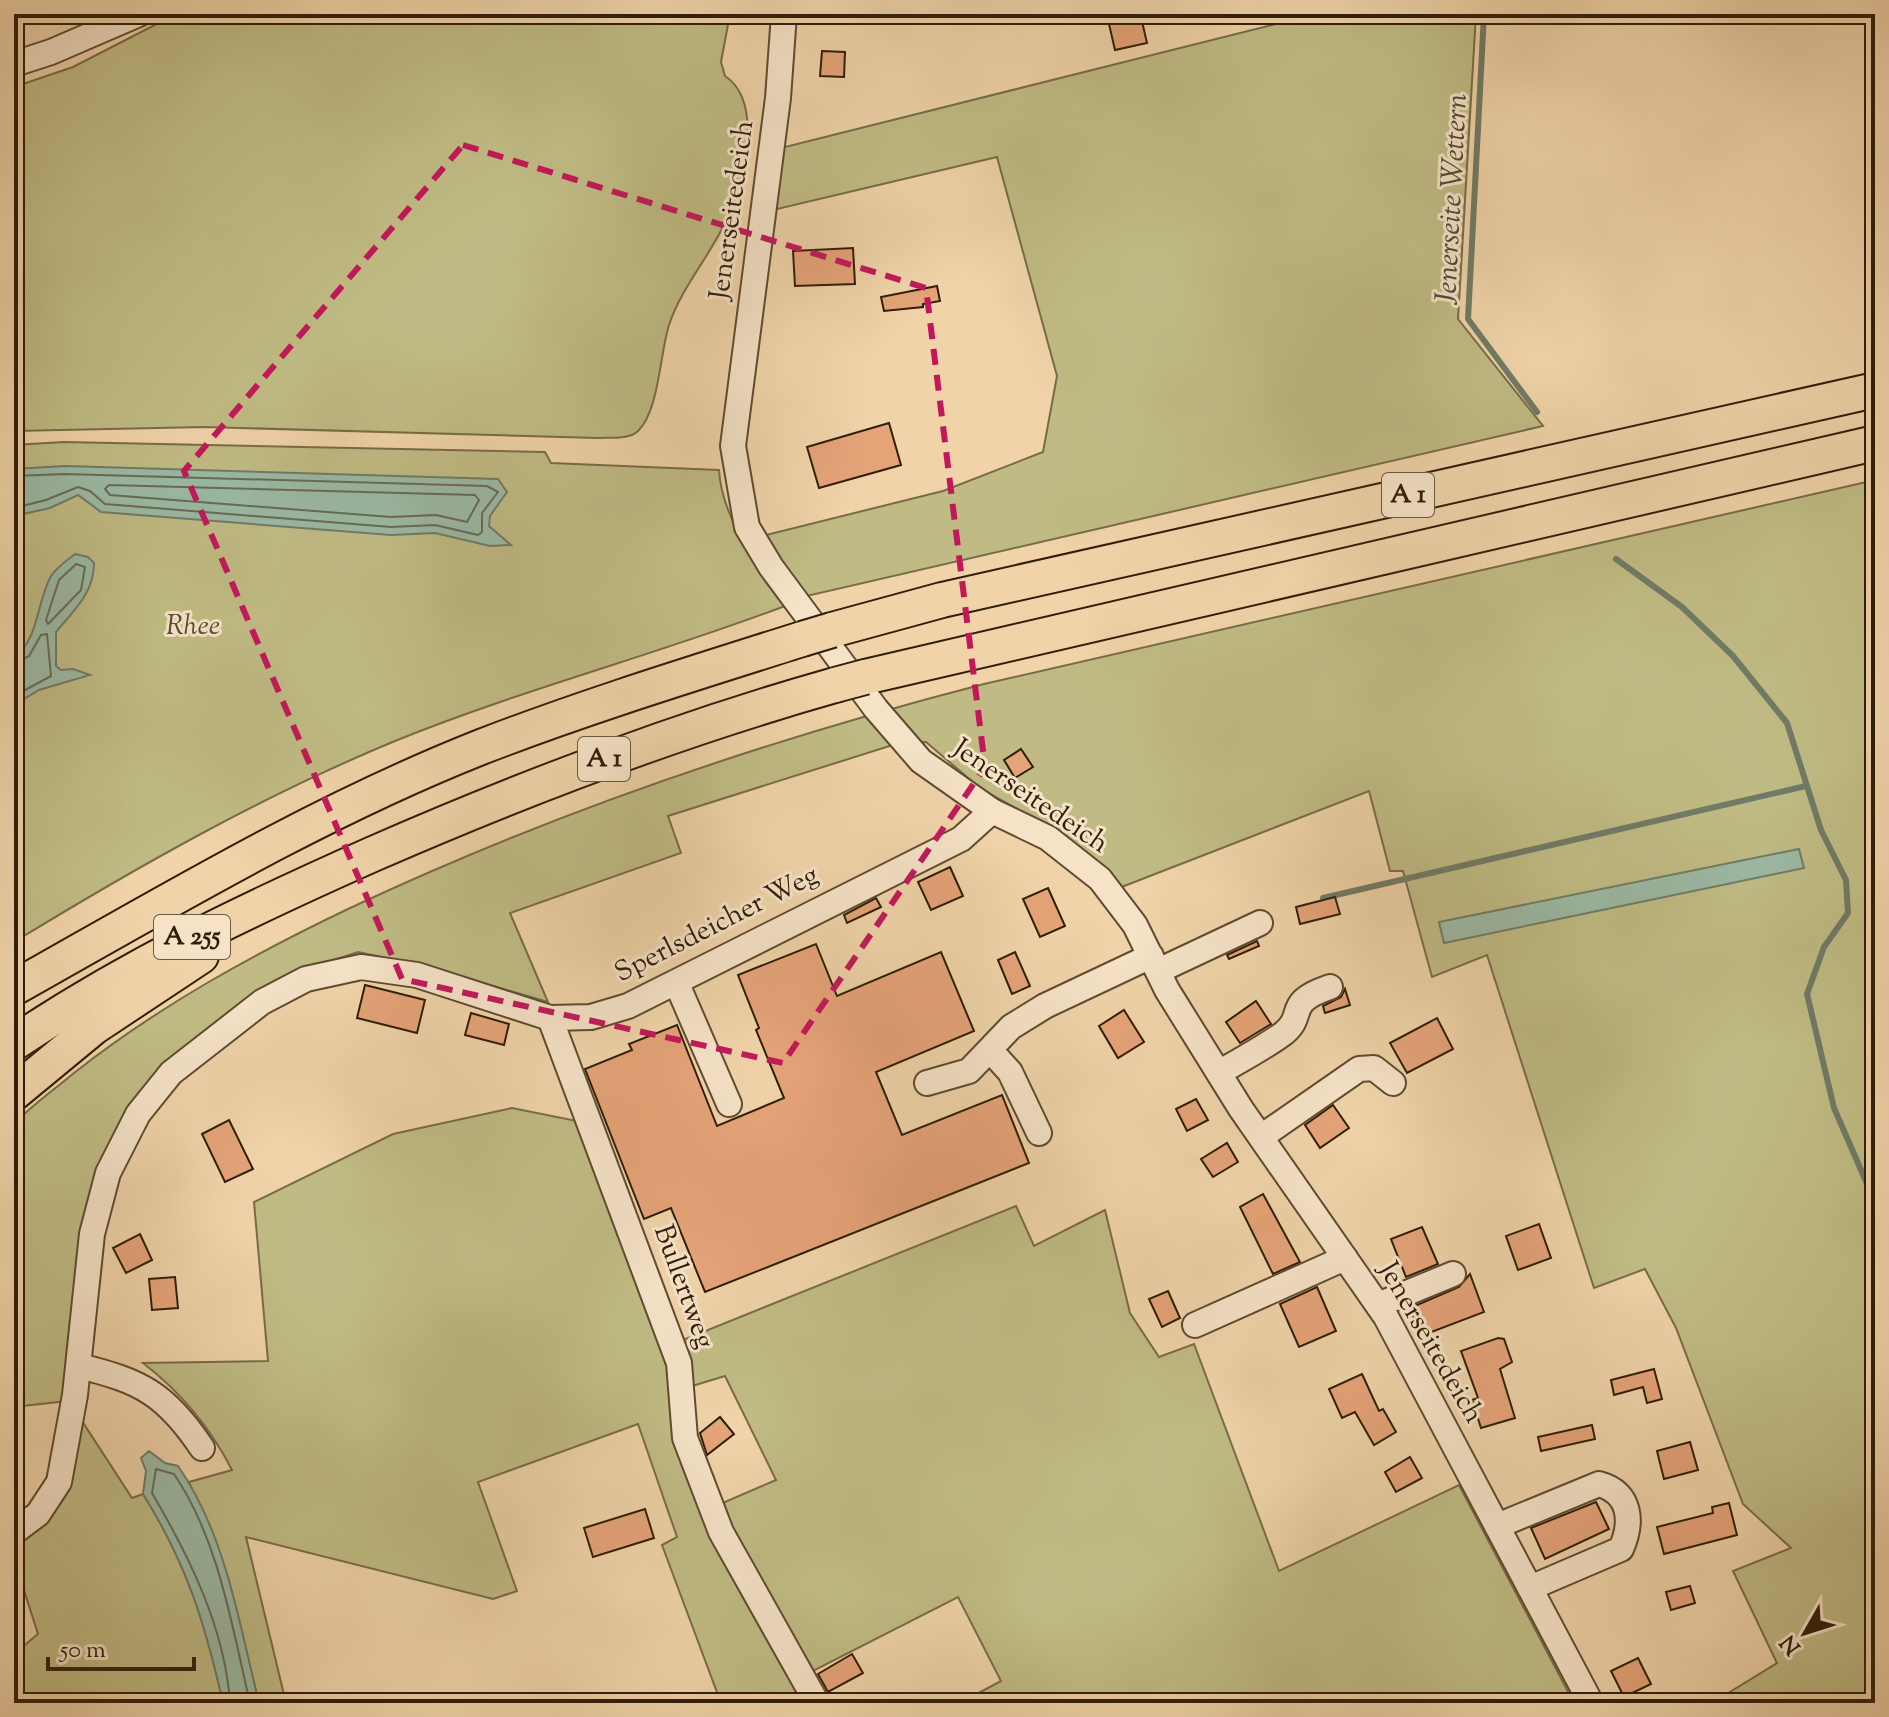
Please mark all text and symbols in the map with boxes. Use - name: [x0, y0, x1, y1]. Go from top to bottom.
- water label: Jenerseite Wettern: [1426, 92, 1480, 307]
- street label: Jenerseitedeich: [700, 118, 765, 304]
- road number: A 1: [1382, 473, 1434, 517]
- park label: Rhee: [166, 607, 220, 647]
- street label: Jenerseitedeich: [942, 729, 1116, 864]
- road number: A 1: [578, 737, 630, 781]
- street label: Sperlsdeicher Weg: [608, 856, 826, 994]
- road number: A 255: [154, 915, 230, 959]
- street label: Bullertweg: [642, 1220, 724, 1354]
- street label: Jenerseitedeich: [1366, 1253, 1493, 1431]
- north arrow: [1765, 1593, 1845, 1673]
- scale bar: [48, 1621, 194, 1671]
- text: N: [1774, 1626, 1810, 1661]
- text: 50 m: [58, 1634, 106, 1668]

